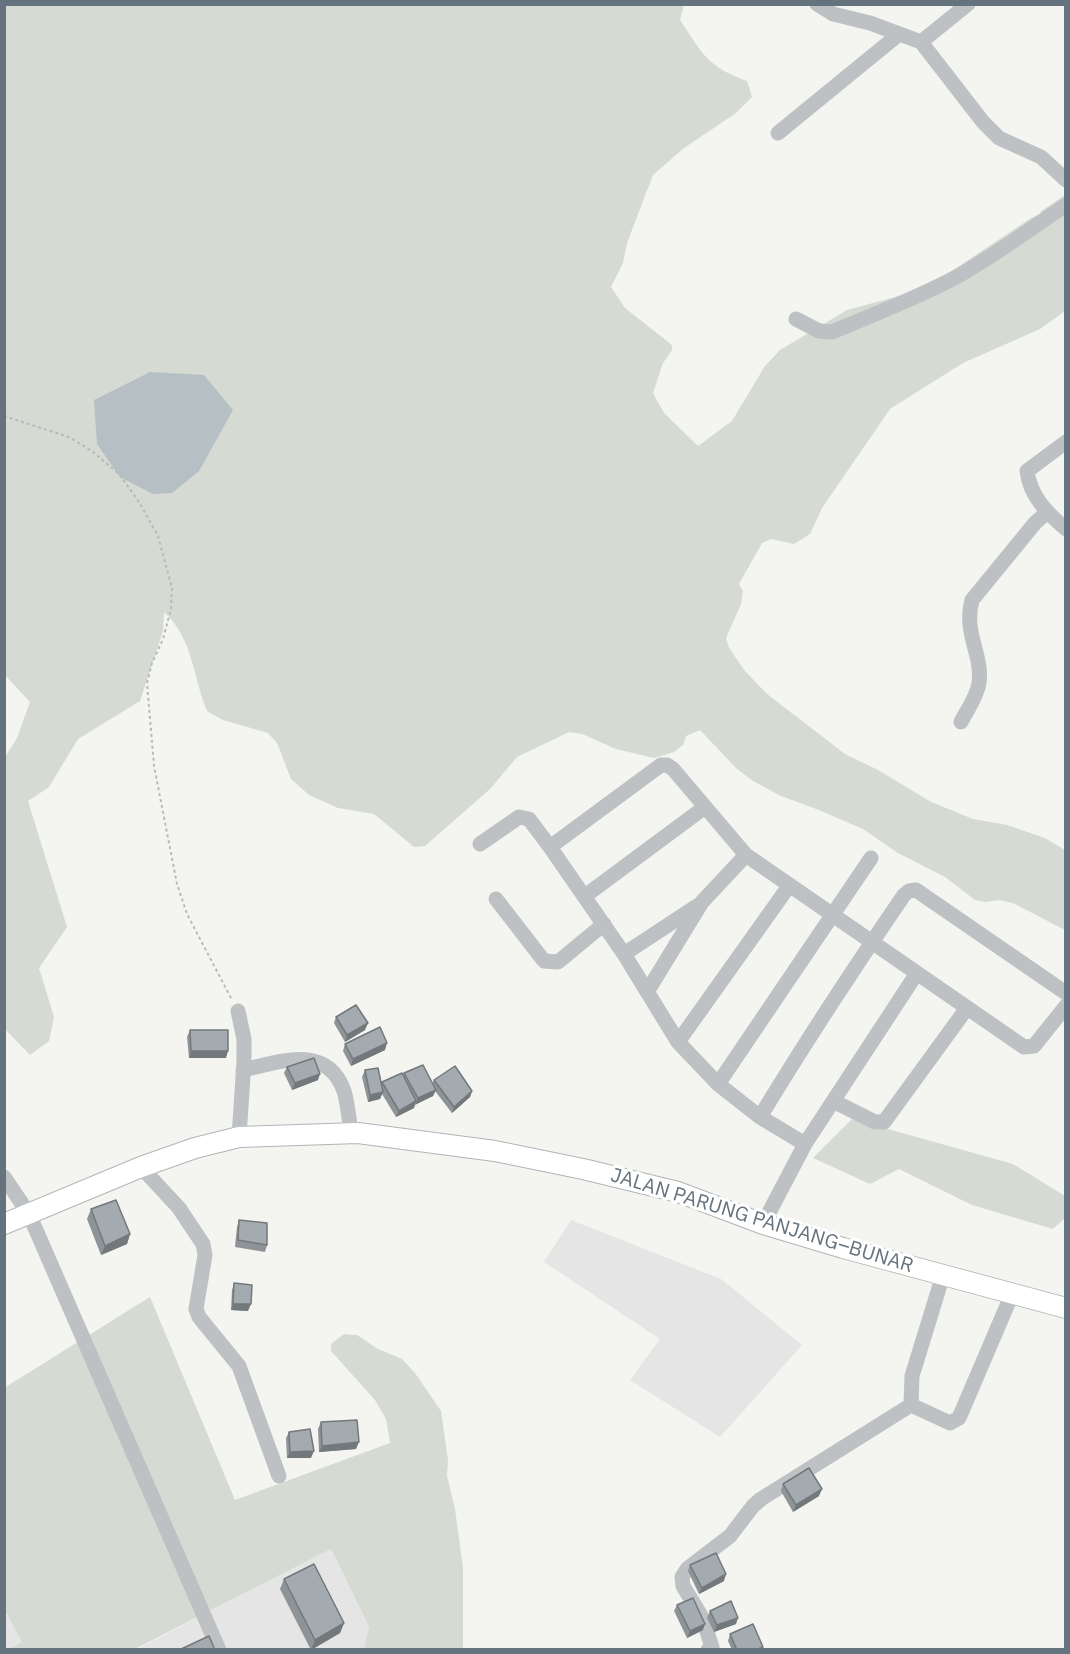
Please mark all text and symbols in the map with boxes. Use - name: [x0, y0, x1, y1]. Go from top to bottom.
- street label: JALAN PARUNG PANJANG–BUNAR: [608, 1163, 916, 1279]

